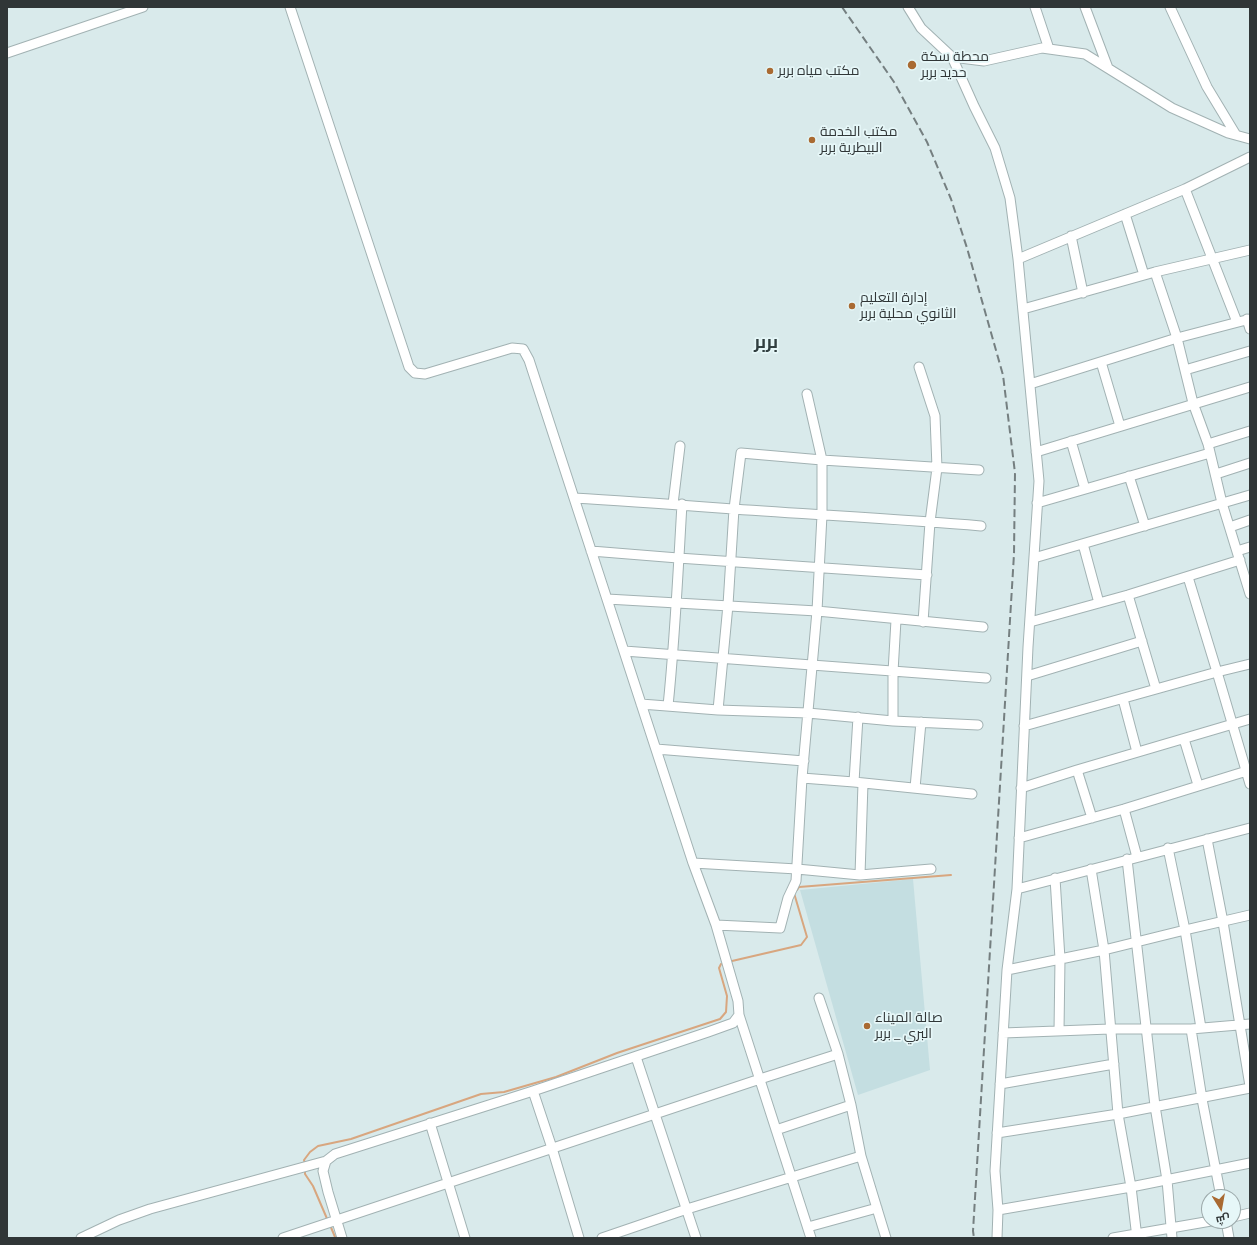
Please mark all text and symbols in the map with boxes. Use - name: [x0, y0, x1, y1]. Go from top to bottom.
- place label: محطة سكة حديد بربر: [921, 49, 989, 82]
- marker: محطة سكة حديد بربر: [906, 59, 918, 71]
- place label: مكتب مياه بربر: [778, 63, 859, 79]
- marker: مكتب مياه بربر: [765, 66, 775, 76]
- place label: مكتب الخدمة البيطرية بربر: [820, 124, 898, 156]
- marker: مكتب الخدمة البيطرية بربر: [807, 135, 817, 145]
- place label: إدارة التعليم الثانوي محلية بربر: [860, 290, 956, 322]
- marker: إدارة التعليم الثانوي محلية بربر: [847, 301, 857, 311]
- district label: بربر: [754, 332, 778, 354]
- place label: صالة الميناء البري _ بربر: [875, 1010, 943, 1042]
- marker: صالة الميناء البري _ بربر: [862, 1021, 872, 1031]
- north arrow: [1201, 1189, 1241, 1229]
- text: ش: [1215, 1212, 1231, 1228]

